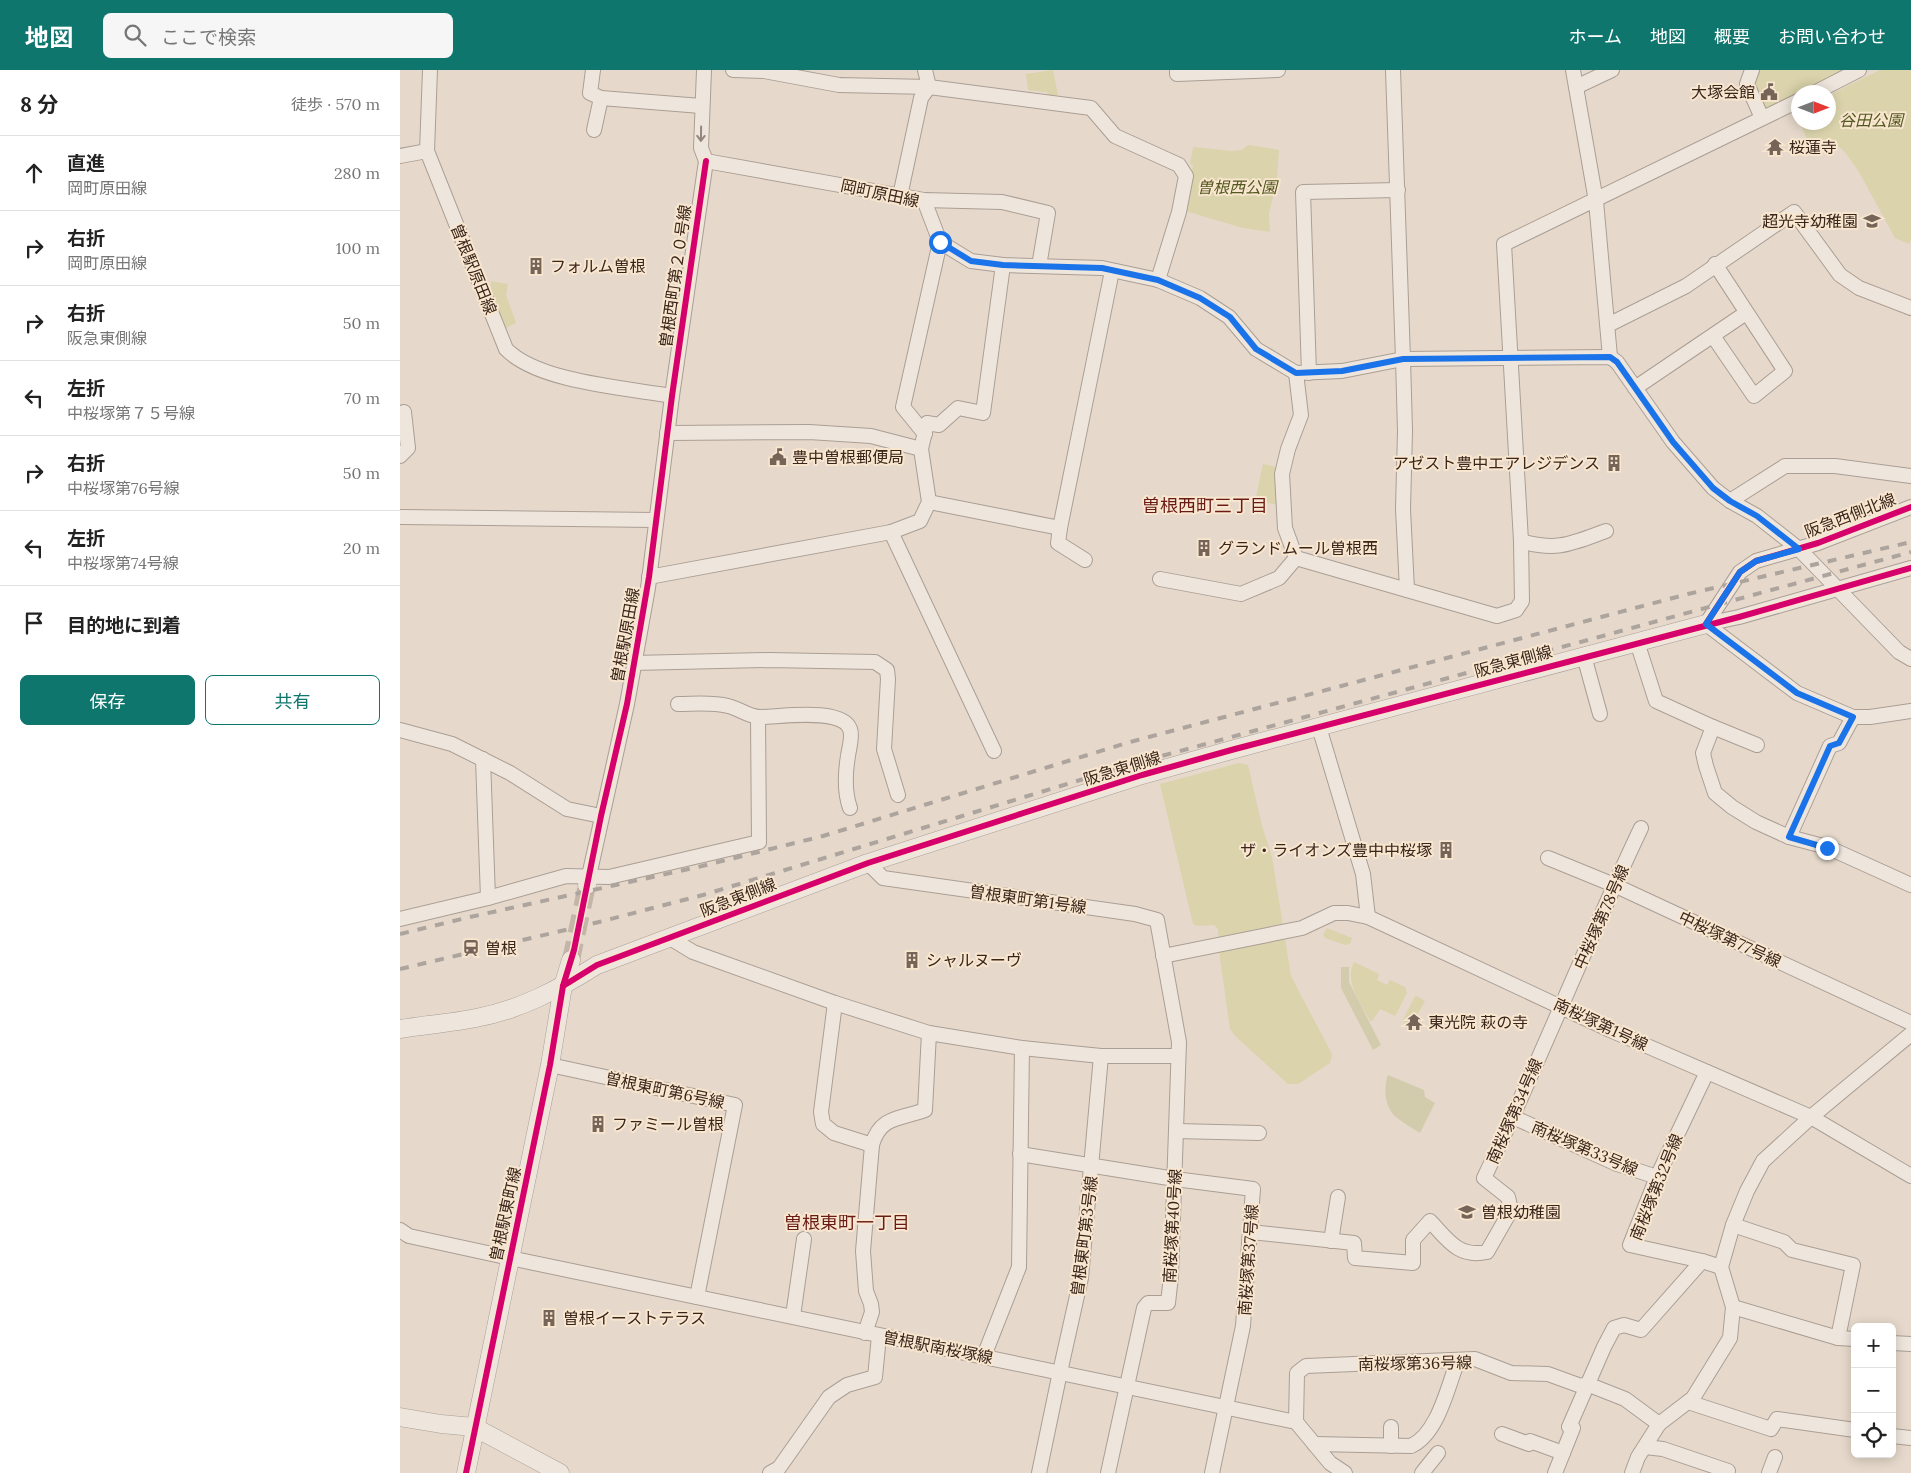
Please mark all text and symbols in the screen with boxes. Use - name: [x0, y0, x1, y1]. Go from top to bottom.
- search box: [103, 13, 453, 58]
- icon: search: [121, 21, 149, 49]
- text: 地図: [25, 22, 73, 53]
- text: ここで検索: [161, 25, 256, 49]
- text: ホーム: [1569, 25, 1622, 48]
- text: 地図: [1650, 25, 1686, 48]
- text: 概要: [1714, 25, 1750, 48]
- text: お問い合わせ: [1778, 25, 1886, 48]
- place label: 大塚会館: [1691, 82, 1755, 102]
- public building icon: 大塚会館: [1759, 82, 1779, 102]
- north arrow: [1791, 85, 1836, 130]
- text: 8 分: [20, 91, 59, 118]
- text: 徒歩 · 570 m: [291, 94, 380, 114]
- park label: 谷田公園: [1839, 110, 1905, 130]
- one-way arrow: [696, 125, 706, 141]
- temple icon: 桜蓮寺: [1765, 137, 1785, 157]
- place label: 桜蓮寺: [1789, 137, 1837, 157]
- text: 直進: [67, 151, 105, 175]
- icon: ahead: [20, 159, 48, 187]
- text: 280 m: [334, 163, 380, 183]
- street label: 岡町原田線: [839, 175, 921, 211]
- park label: 曽根西公園: [1197, 177, 1279, 197]
- text: 岡町原田線: [67, 178, 147, 198]
- street label: 曽根西町第２０号線: [655, 203, 695, 349]
- place label: 超光寺幼稚園: [1762, 211, 1858, 231]
- school or university icon: 超光寺幼稚園: [1862, 211, 1882, 231]
- street label: 曽根駅原田線: [447, 221, 501, 317]
- text: 右折: [67, 226, 105, 250]
- route start: [929, 231, 952, 254]
- icon: right: [20, 234, 48, 262]
- text: 100 m: [336, 238, 380, 258]
- text: 岡町原田線: [67, 253, 147, 273]
- building icon: フォルム曽根: [526, 256, 546, 276]
- place label: フォルム曽根: [550, 256, 646, 276]
- text: 右折: [67, 301, 105, 325]
- icon: right: [20, 309, 48, 337]
- text: 50 m: [343, 313, 380, 333]
- text: 阪急東側線: [67, 328, 147, 348]
- text: 左折: [67, 376, 105, 400]
- icon: left: [20, 384, 48, 412]
- text: 70 m: [344, 388, 380, 408]
- text: 中桜塚第７５号線: [67, 403, 195, 423]
- public building icon: 豊中曽根郵便局: [768, 447, 788, 467]
- place label: 豊中曽根郵便局: [792, 447, 904, 467]
- text: 右折: [67, 451, 105, 475]
- place label: アゼスト豊中エアレジデンス: [1393, 453, 1600, 473]
- building icon: アゼスト豊中エアレジデンス: [1604, 453, 1624, 473]
- icon: right: [20, 459, 48, 487]
- text: 50 m: [343, 463, 380, 483]
- text: 中桜塚第76号線: [67, 478, 180, 498]
- street label: 阪急西側北線: [1802, 488, 1898, 542]
- district label: 曽根西町三丁目: [1142, 494, 1268, 517]
- text: 左折: [67, 526, 105, 550]
- icon: left: [20, 534, 48, 562]
- text: 20 m: [343, 538, 380, 558]
- building icon: グランドムール曽根西: [1194, 538, 1214, 558]
- place label: グランドムール曽根西: [1218, 538, 1378, 558]
- text: 中桜塚第74号線: [67, 553, 179, 573]
- street label: 曽根駅原田線: [607, 586, 643, 684]
- icon: arrive: [20, 609, 48, 637]
- text: 目的地に到着: [67, 613, 181, 637]
- street label: 阪急東側線: [1472, 641, 1554, 681]
- button: 保存: [20, 675, 195, 725]
- button: 共有: [205, 675, 380, 725]
- street label: 阪急東側線: [1081, 747, 1163, 789]
- route end: [1816, 837, 1839, 860]
- place label: ザ・ライオンズ豊中中桜塚: [1240, 840, 1432, 860]
- building icon: ザ・ライオンズ豊中中桜塚: [1436, 840, 1456, 860]
- street label: 中桜塚第78号線: [1569, 862, 1633, 972]
- street label: 阪急東側線: [697, 873, 779, 921]
- street label: 曽根東町第1号線: [968, 881, 1088, 917]
- street label: 中桜塚第77号線: [1676, 907, 1784, 971]
- station icon: 曽根: [461, 938, 481, 958]
- place label: 曽根: [485, 938, 517, 958]
- building icon: シャルヌーヴ: [902, 950, 922, 970]
- place label: シャルヌーヴ: [926, 950, 1022, 970]
- street label: 南桜塚第1号線: [1551, 993, 1651, 1055]
- temple icon: 東光院 萩の寺: [1404, 1012, 1424, 1032]
- place label: 東光院 萩の寺: [1428, 1012, 1528, 1032]
- street label: 南桜塚第34号線: [1482, 1055, 1546, 1167]
- street label: 曽根東町第6号線: [604, 1068, 726, 1112]
- building icon: ファミール曽根: [588, 1114, 608, 1134]
- place label: ファミール曽根: [612, 1114, 724, 1134]
- street label: 南桜塚第33号線: [1529, 1117, 1641, 1179]
- street label: 南桜塚第32号線: [1625, 1131, 1687, 1243]
- street label: 曽根駅東町線: [485, 1165, 525, 1263]
- street label: 南桜塚第40号線: [1159, 1168, 1185, 1284]
- street label: 曽根東町第3号線: [1067, 1175, 1101, 1297]
- school or university icon: 曽根幼稚園: [1457, 1202, 1477, 1222]
- place label: 曽根幼稚園: [1481, 1202, 1561, 1222]
- street label: 南桜塚第37号線: [1234, 1203, 1262, 1317]
- district label: 曽根東町一丁目: [784, 1211, 910, 1234]
- building icon: 曽根イーストテラス: [539, 1308, 559, 1328]
- place label: 曽根イーストテラス: [563, 1308, 706, 1328]
- map controls: [1851, 1323, 1896, 1458]
- button: +: [1851, 1323, 1896, 1368]
- street label: 曽根駅南桜塚線: [881, 1326, 995, 1368]
- street label: 南桜塚第36号線: [1358, 1352, 1472, 1374]
- button: −: [1851, 1368, 1896, 1413]
- button: locate: [1851, 1413, 1896, 1458]

